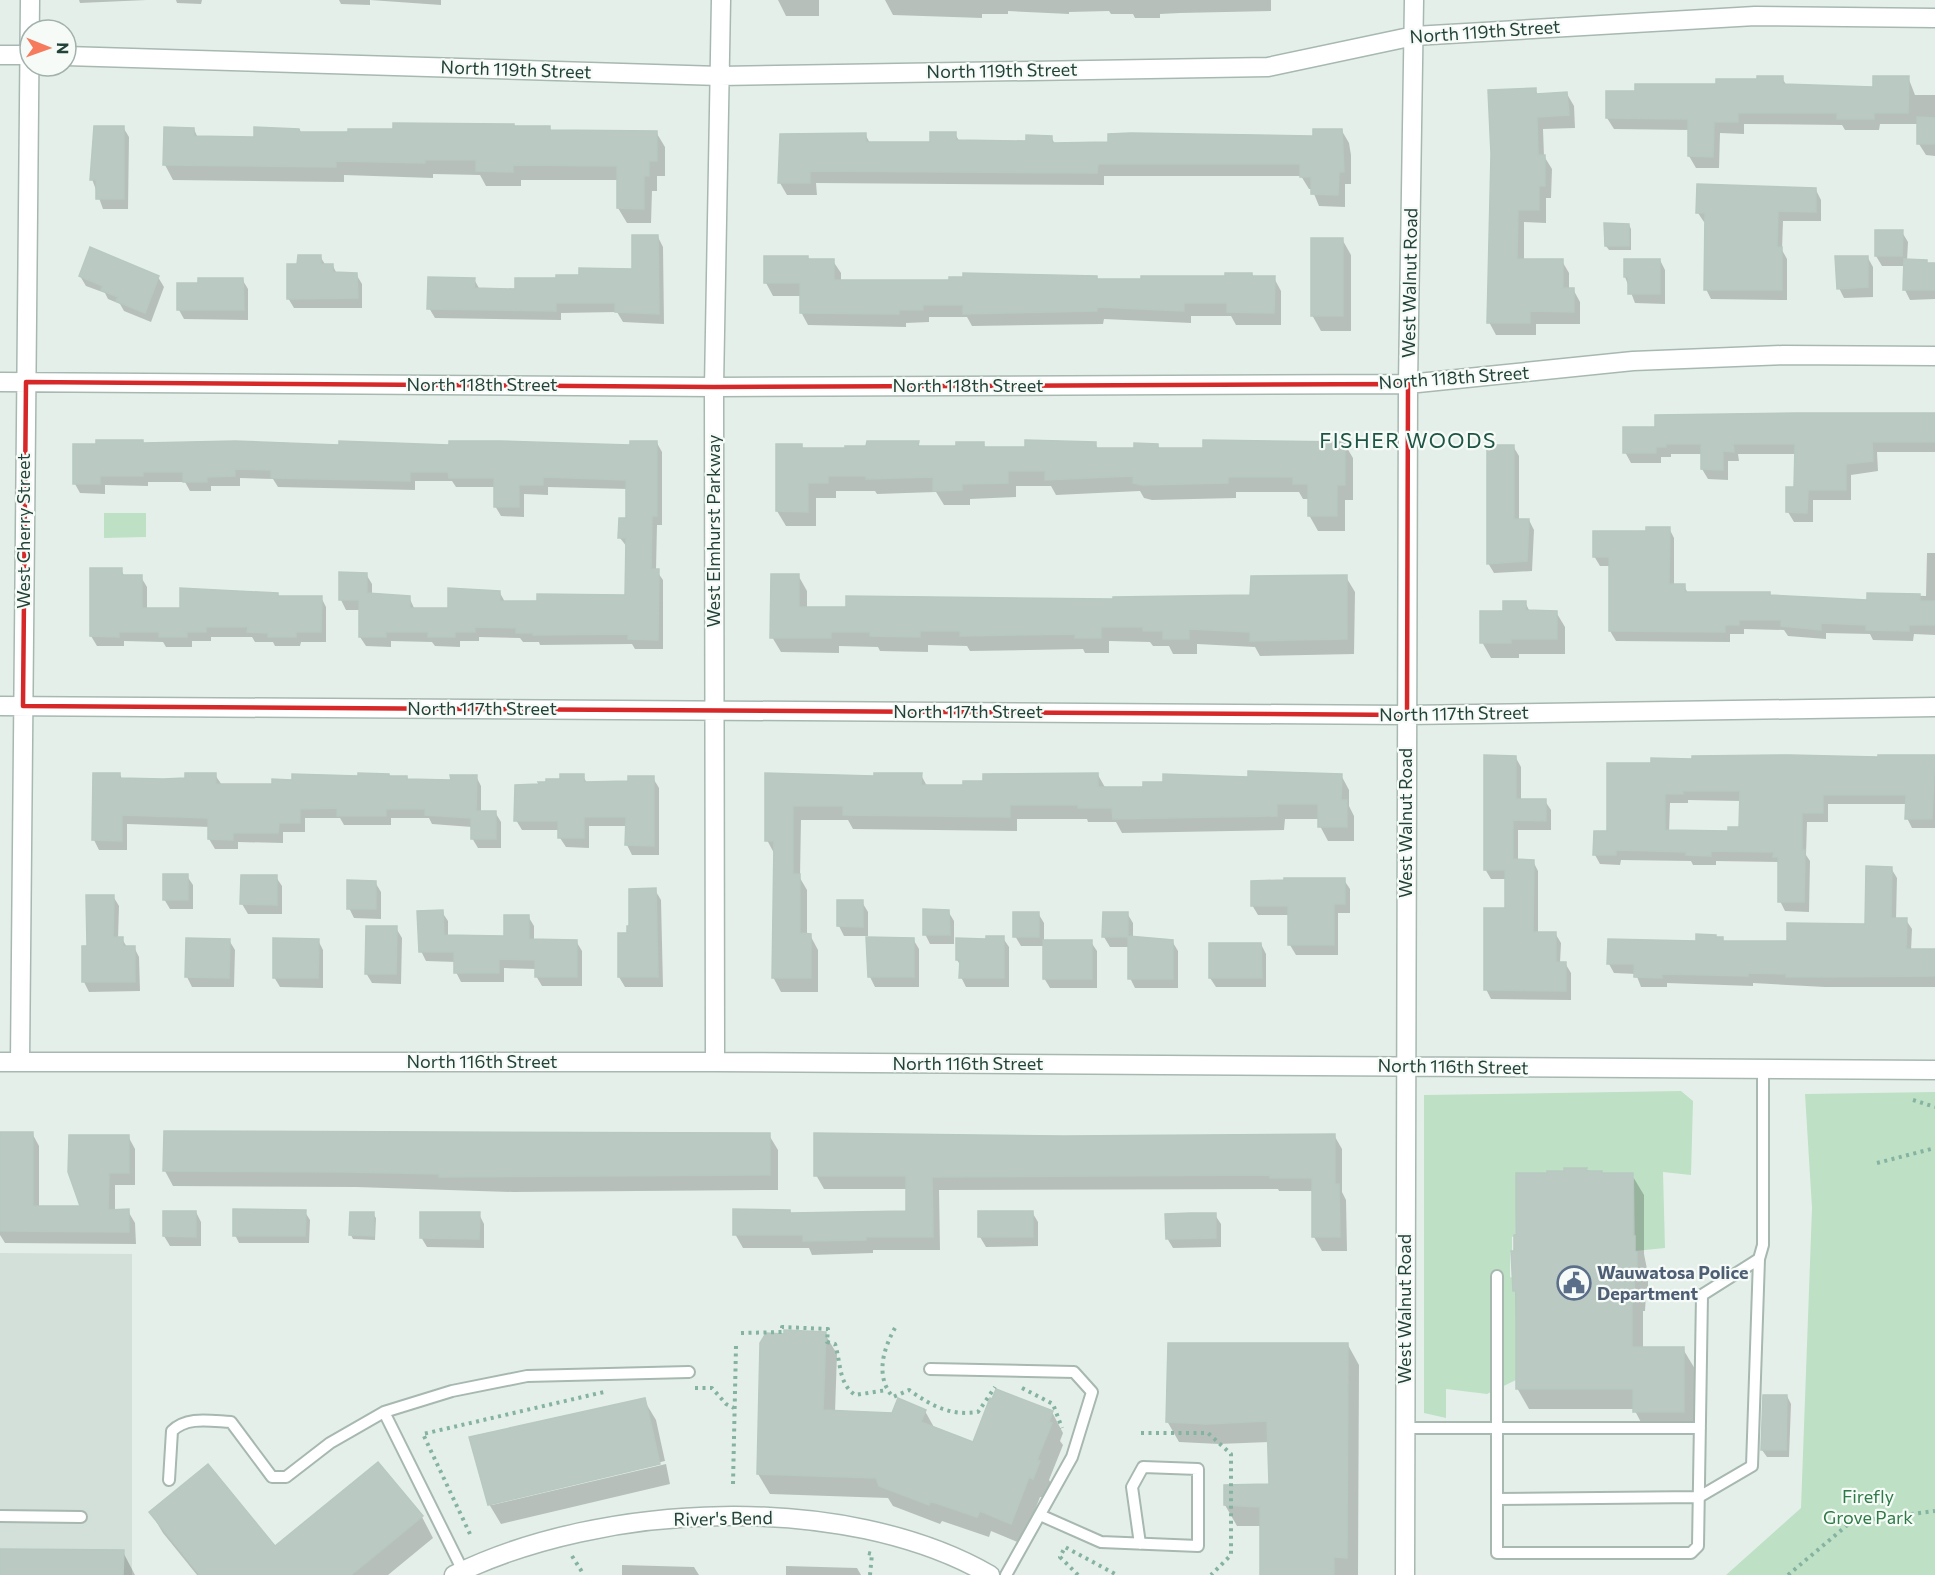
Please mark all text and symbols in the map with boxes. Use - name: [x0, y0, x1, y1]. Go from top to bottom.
- street label: North 119th Street: [1409, 15, 1561, 47]
- north arrow: [18, 18, 78, 78]
- text: N: [54, 42, 73, 54]
- street label: North 119th Street: [440, 55, 592, 83]
- street label: North 119th Street: [926, 58, 1078, 82]
- street label: West Walnut Road: [1397, 208, 1421, 358]
- street label: North 118th Street: [1378, 361, 1530, 393]
- street label: North 118th Street: [407, 373, 558, 395]
- street label: North 118th Street: [893, 374, 1044, 396]
- district label: FISHER WOODS: [1319, 427, 1497, 452]
- street label: West Elmhurst Parkway: [702, 434, 724, 628]
- street label: West Cherry Street: [12, 453, 34, 609]
- street label: North 117th Street: [407, 697, 557, 719]
- street label: North 117th Street: [893, 700, 1043, 722]
- street label: North 117th Street: [1379, 701, 1529, 725]
- street label: West Walnut Road: [1394, 748, 1416, 898]
- street label: North 116th Street: [407, 1050, 558, 1072]
- street label: North 116th Street: [893, 1052, 1044, 1074]
- street label: North 116th Street: [1377, 1054, 1529, 1078]
- street label: West Walnut Road: [1393, 1234, 1415, 1384]
- place label: Wauwatosa Police Department: [1597, 1261, 1749, 1304]
- public building icon: Wauwatosa Police Department: [1556, 1265, 1592, 1301]
- park label: Firefly Grove Park: [1823, 1485, 1913, 1528]
- street label: River's Bend: [673, 1506, 773, 1530]

